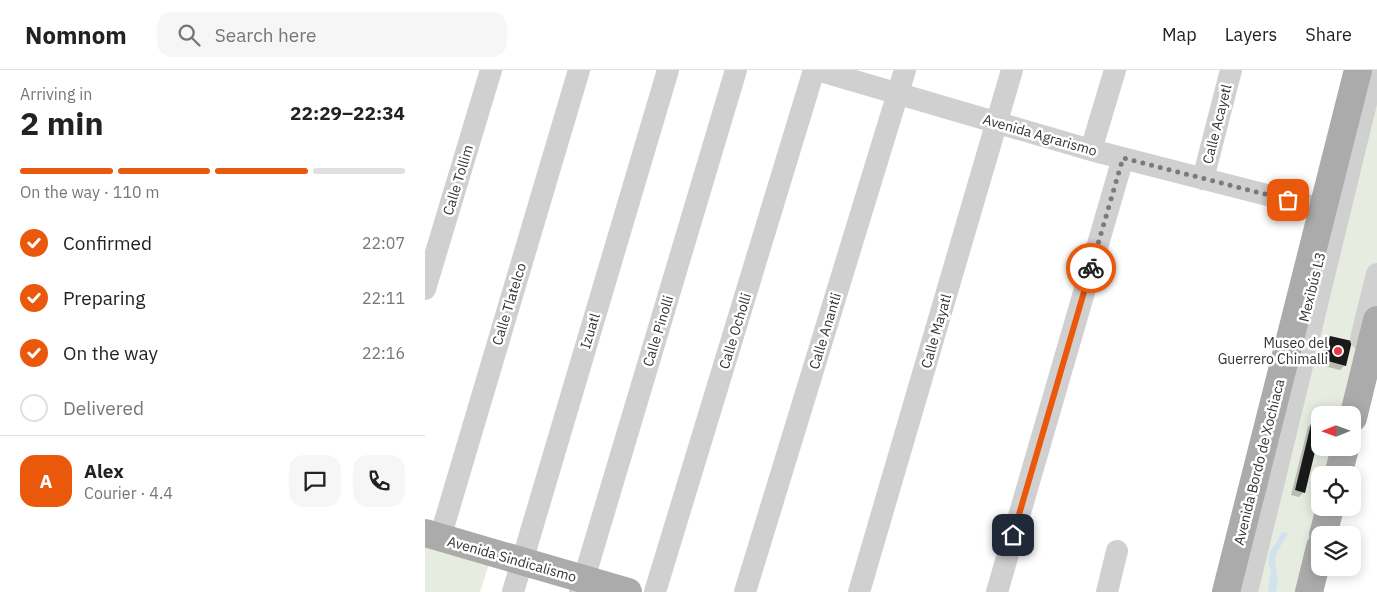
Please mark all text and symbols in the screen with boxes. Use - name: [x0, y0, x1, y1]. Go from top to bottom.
- search box: [157, 12, 507, 57]
- text: Nomnom: [25, 19, 127, 51]
- icon: search: [175, 21, 203, 49]
- text: Search here: [215, 23, 317, 47]
- text: Map: [1162, 23, 1197, 46]
- text: Layers: [1225, 23, 1277, 46]
- text: Share: [1305, 23, 1352, 46]
- street label: Calle Acayetl: [1198, 82, 1236, 166]
- text: Arriving in: [20, 84, 92, 104]
- text: 22:29–22:34: [290, 101, 405, 125]
- text: 2 min: [20, 102, 104, 144]
- street label: Avenida Agrarismo: [981, 110, 1099, 160]
- street label: Calle Tollim: [439, 143, 477, 217]
- pin: [1267, 179, 1309, 221]
- text: On the way · 110 m: [20, 182, 159, 202]
- icon: bag: [1274, 186, 1302, 214]
- icon: check: [20, 229, 48, 257]
- text: Confirmed: [63, 231, 152, 255]
- text: 22:07: [362, 233, 405, 253]
- courier: [1066, 243, 1116, 293]
- street label: Mexibús L3: [1295, 250, 1329, 324]
- icon: bike: [1077, 254, 1105, 282]
- street label: Calle Tlatelco: [488, 261, 530, 347]
- icon: check: [20, 284, 48, 312]
- text: Preparing: [63, 286, 145, 310]
- text: 22:11: [362, 288, 405, 308]
- street label: Calle Anantli: [805, 290, 845, 372]
- street label: Calle Ocholli: [715, 291, 755, 371]
- street label: Calle Mayatl: [917, 292, 955, 370]
- street label: Calle Pinolli: [639, 293, 677, 369]
- street label: Izuatl: [576, 311, 604, 351]
- place label: Museo del Guerrero Chimalli: [1218, 334, 1328, 368]
- icon: check: [20, 339, 48, 367]
- text: On the way: [63, 341, 158, 365]
- text: 22:16: [362, 343, 405, 363]
- marker: Museo del Guerrero Chimalli: [1332, 345, 1344, 357]
- street label: Avenida Bordo de Xochiaca: [1230, 377, 1288, 547]
- text: Delivered: [63, 396, 144, 420]
- north arrow: [1311, 406, 1361, 456]
- map controls: [1311, 406, 1361, 576]
- button: chat: [289, 455, 341, 507]
- button: phone: [353, 455, 405, 507]
- text: Alex: [84, 459, 124, 483]
- button: locate: [1311, 466, 1361, 516]
- text: A: [39, 469, 53, 493]
- text: Courier · 4.4: [84, 483, 173, 503]
- pin: [992, 514, 1034, 556]
- icon: home: [999, 521, 1027, 549]
- button: layers: [1311, 526, 1361, 576]
- street label: Avenida Sindicalismo: [445, 532, 579, 586]

